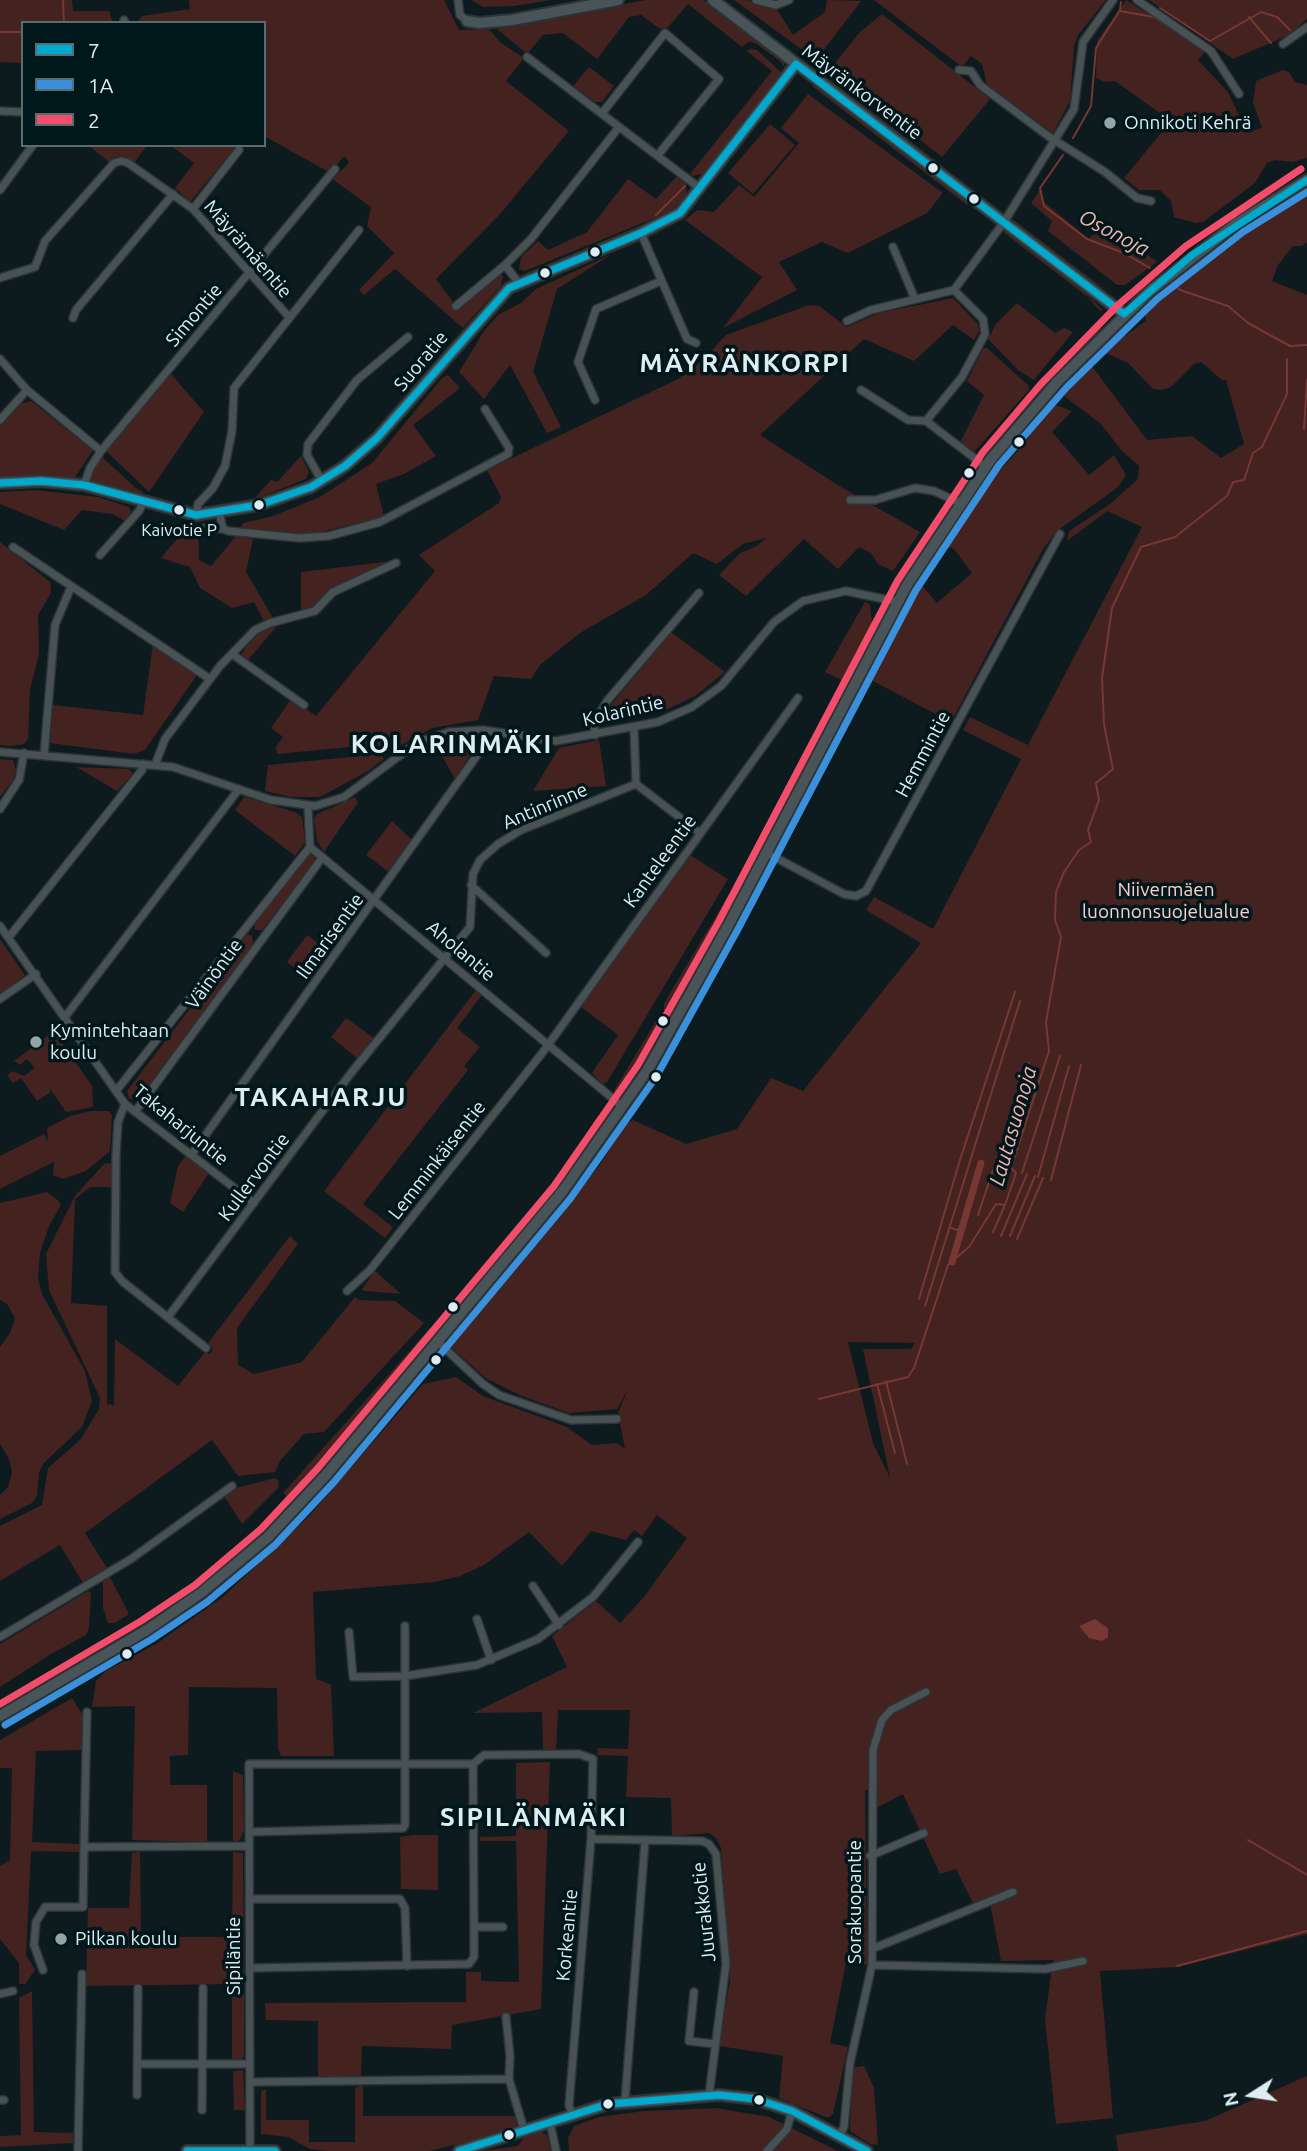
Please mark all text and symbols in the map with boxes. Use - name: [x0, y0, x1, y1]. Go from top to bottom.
- legend: [21, 21, 266, 147]
- text: 7: [88, 38, 100, 62]
- street label: Mäyränkorventie: [798, 39, 926, 145]
- text: 1A: [88, 73, 114, 97]
- text: 2: [88, 108, 100, 132]
- place label: Onnikoti Kehrä: [1124, 112, 1251, 134]
- marker: Onnikoti Kehrä: [1102, 115, 1118, 131]
- unlabelled marker: [926, 161, 940, 175]
- unlabelled marker: [967, 192, 981, 206]
- street label: Mäyrämäentie: [199, 195, 297, 303]
- water label: Osonoja: [1075, 204, 1153, 262]
- unlabelled marker: [588, 245, 602, 259]
- unlabelled marker: [538, 266, 552, 280]
- street label: Simontie: [161, 279, 227, 351]
- street label: Suoratie: [389, 326, 453, 396]
- district label: MÄYRÄNKORPI: [641, 347, 849, 379]
- unlabelled marker: [1012, 435, 1026, 449]
- unlabelled marker: [962, 466, 976, 480]
- unlabelled marker: [252, 498, 266, 512]
- marker: Kaivotie P: [172, 503, 186, 517]
- place label: Kaivotie P: [141, 520, 217, 540]
- street label: Kolarintie: [580, 691, 666, 731]
- street label: Hemmintie: [891, 707, 955, 801]
- district label: KOLARINMÄKI: [352, 728, 552, 760]
- street label: Antinrinne: [499, 778, 591, 834]
- street label: Kanteleentie: [619, 810, 701, 912]
- park label: Niivermäen luonnonsuojelualue: [1082, 879, 1250, 923]
- street label: Ilmarisentie: [291, 889, 369, 983]
- street label: Aholantie: [422, 916, 500, 986]
- street label: Väinöntie: [181, 934, 247, 1014]
- unlabelled marker: [656, 1014, 670, 1028]
- place label: Kymintehtaan koulu: [50, 1020, 169, 1064]
- marker: Kymintehtaan koulu: [28, 1034, 44, 1050]
- water label: Lautasuonoja: [984, 1064, 1042, 1188]
- unlabelled marker: [649, 1070, 663, 1084]
- street label: Takaharjuntie: [129, 1080, 233, 1170]
- district label: TAKAHARJU: [236, 1081, 406, 1113]
- street label: Lemminkäisentie: [384, 1096, 490, 1224]
- street label: Kullervontie: [214, 1129, 294, 1225]
- unlabelled marker: [446, 1300, 460, 1314]
- unlabelled marker: [429, 1353, 443, 1367]
- unlabelled marker: [120, 1647, 134, 1661]
- district label: SIPILÄNMÄKI: [441, 1801, 627, 1833]
- street label: Sorakuopantie: [844, 1840, 866, 1964]
- street label: Juurakkotie: [687, 1861, 721, 1963]
- street label: Korkeantie: [552, 1888, 582, 1982]
- street label: Sipiläntie: [223, 1917, 245, 1995]
- place label: Pilkan koulu: [75, 1928, 178, 1950]
- marker: Pilkan koulu: [53, 1931, 69, 1947]
- north arrow: [1216, 2060, 1286, 2130]
- text: N: [1218, 2090, 1243, 2109]
- unlabelled marker: [752, 2093, 766, 2107]
- unlabelled marker: [601, 2097, 615, 2111]
- unlabelled marker: [502, 2128, 516, 2142]

